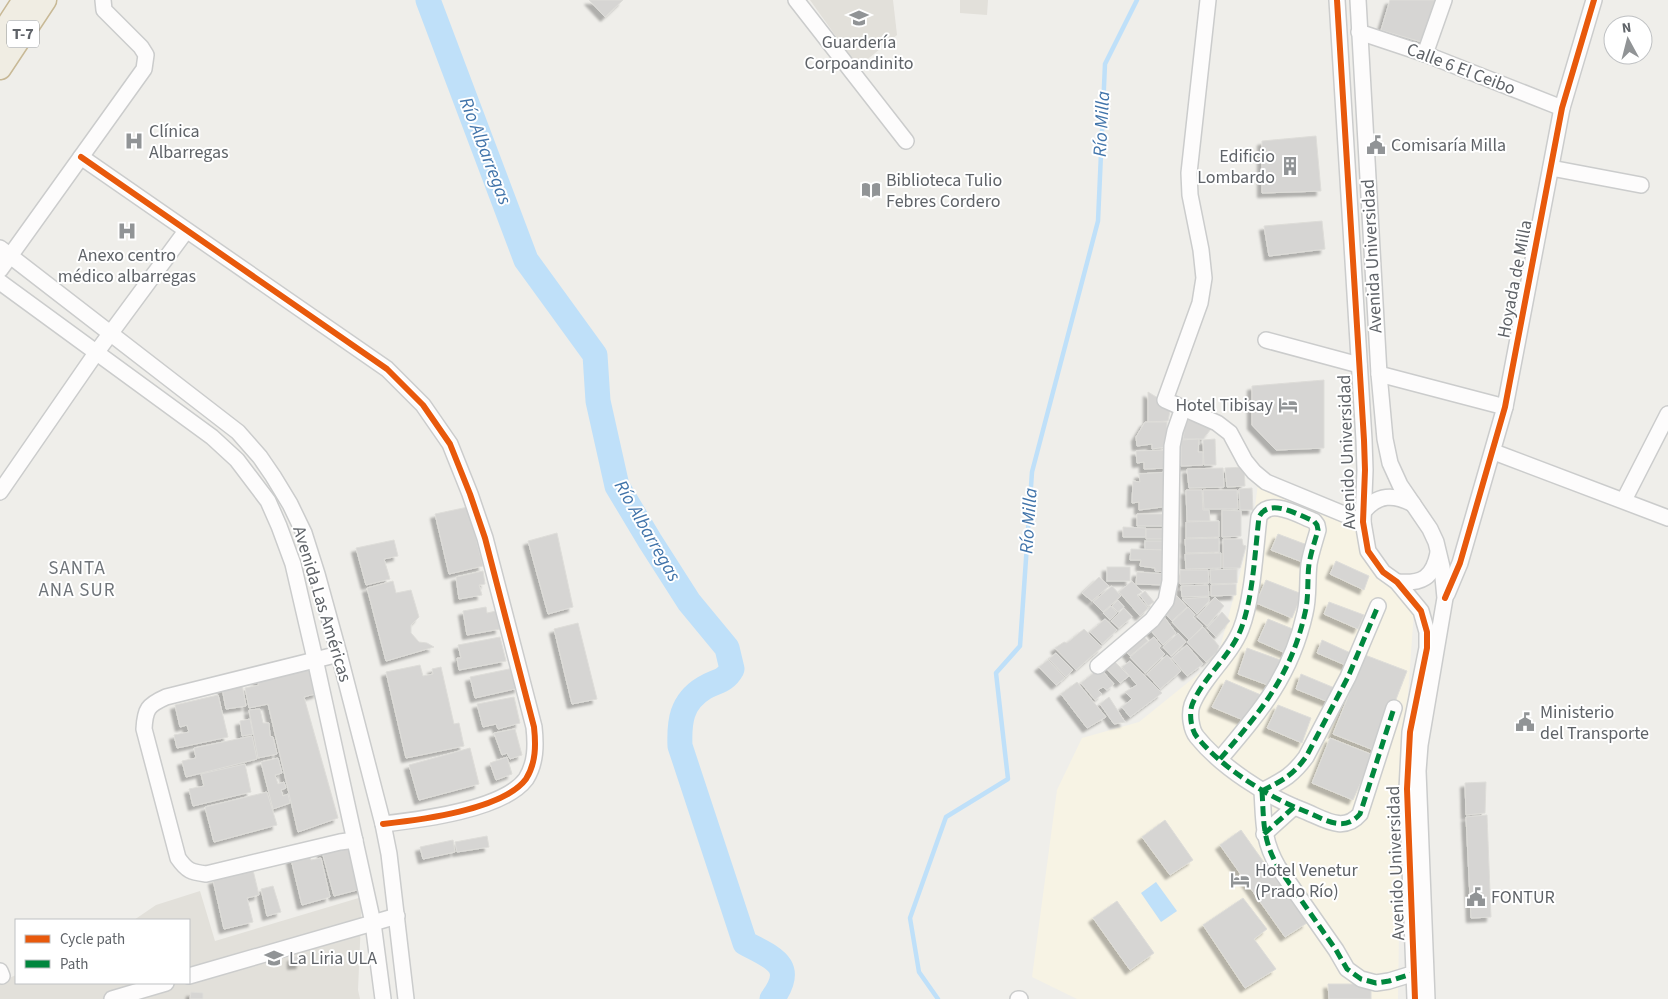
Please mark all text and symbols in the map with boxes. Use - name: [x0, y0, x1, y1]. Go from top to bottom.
- school or university icon: Guardería Corpoandinito: [848, 7, 870, 29]
- north arrow: [1603, 15, 1653, 65]
- text: N: [1621, 18, 1632, 39]
- road number: T-7: [7, 20, 39, 48]
- place label: Guardería Corpoandinito: [805, 30, 913, 76]
- street label: Calle 6 El Ceibo: [1403, 37, 1519, 101]
- water label: Río Milla: [1087, 90, 1117, 158]
- water label: Río Albarregas: [452, 93, 518, 209]
- place label: Clínica Albarregas: [149, 119, 229, 165]
- hospital icon: Clínica Albarregas: [123, 130, 145, 152]
- place label: Comisaría Milla: [1391, 133, 1506, 158]
- public building icon: Comisaría Milla: [1365, 134, 1387, 156]
- place label: Edificio Lombardo: [1197, 144, 1275, 190]
- building icon: Edificio Lombardo: [1279, 155, 1301, 177]
- place label: Biblioteca Tulio Febres Cordero: [886, 168, 1002, 214]
- street label: Avenida Universidad: [1355, 178, 1389, 334]
- library icon: Biblioteca Tulio Febres Cordero: [860, 179, 882, 201]
- street label: Hoyada de Milla: [1491, 218, 1539, 340]
- hospital icon: Anexo centro médico albarregas: [116, 220, 138, 242]
- place label: Anexo centro médico albarregas: [58, 243, 196, 289]
- street label: Avenido Universidad: [1332, 374, 1362, 530]
- place label: Hotel Tibisay: [1175, 393, 1274, 418]
- hotel icon: Hotel Tibisay: [1277, 394, 1299, 416]
- water label: Río Albarregas: [607, 475, 687, 587]
- water label: Río Milla: [1013, 487, 1045, 555]
- street label: Avenida Las Américas: [286, 523, 358, 685]
- district label: SANTA ANA SUR: [39, 555, 115, 604]
- place label: Ministerio del Transporte: [1540, 700, 1649, 746]
- public building icon: Ministerio del Transporte: [1514, 711, 1536, 733]
- street label: Avenido Universidad: [1381, 785, 1411, 941]
- place label: Hotel Venetur (Prado Río): [1255, 858, 1359, 904]
- hotel icon: Hotel Venetur (Prado Río): [1229, 869, 1251, 891]
- place label: FONTUR: [1491, 885, 1555, 910]
- public building icon: FONTUR: [1465, 886, 1487, 908]
- legend: [15, 919, 190, 984]
- text: Cycle path: [60, 929, 125, 950]
- place label: La Liria ULA: [289, 946, 377, 971]
- school or university icon: La Liria ULA: [263, 947, 285, 969]
- text: Path: [60, 954, 88, 975]

